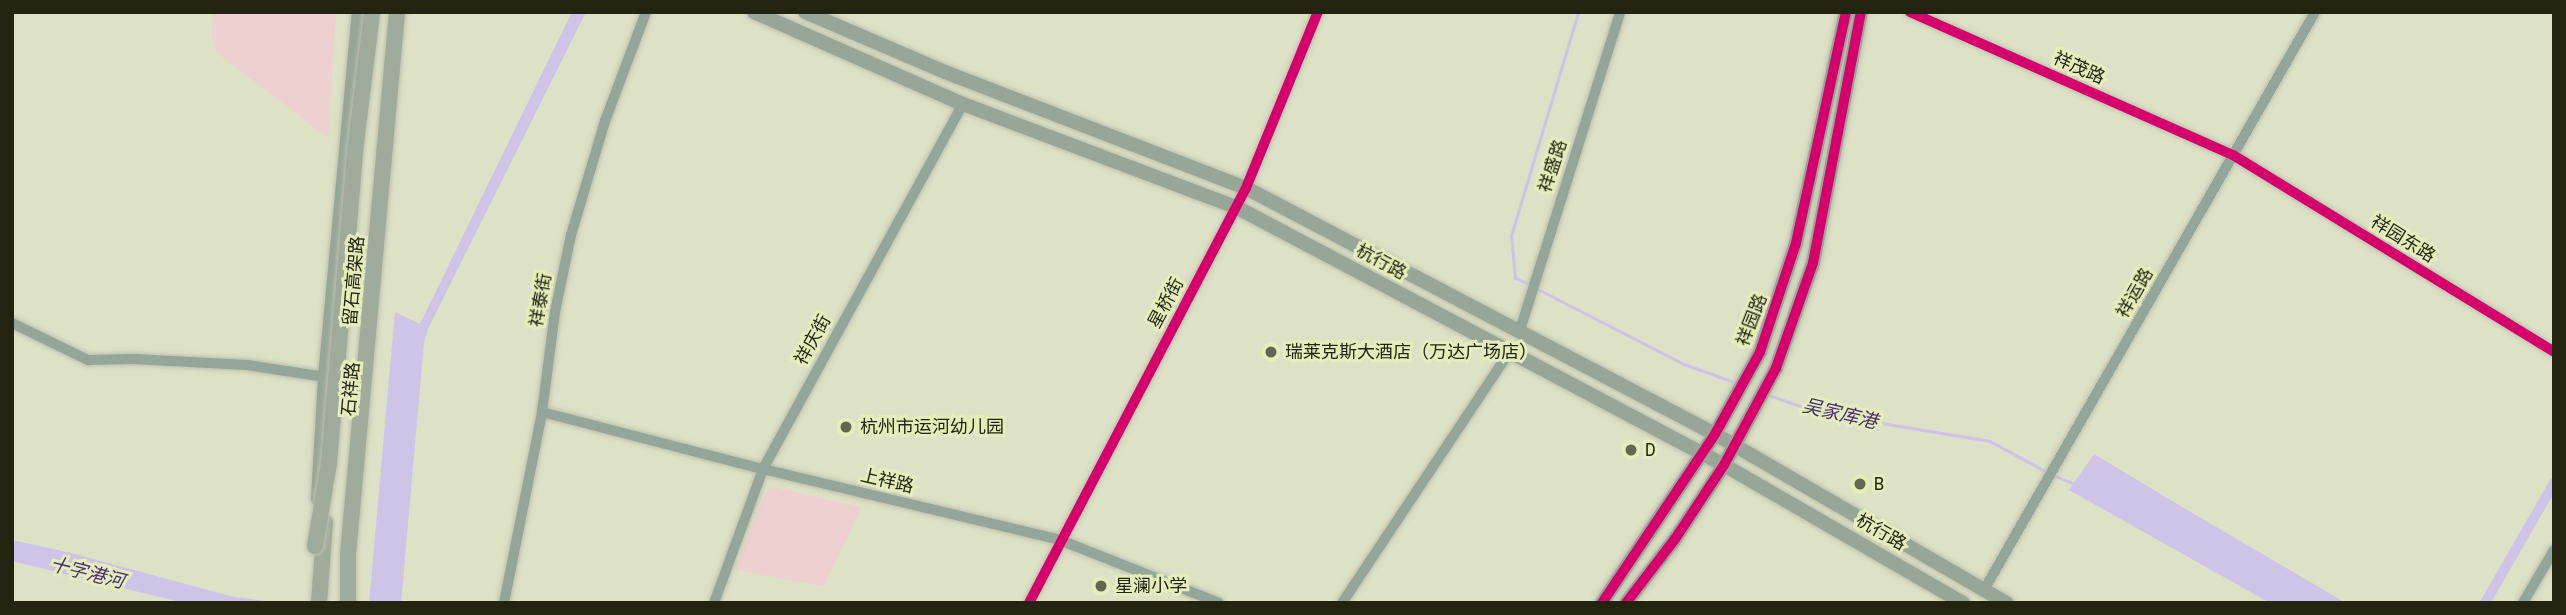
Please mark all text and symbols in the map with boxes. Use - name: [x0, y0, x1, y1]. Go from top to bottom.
- street label: 祥茂路: [2050, 47, 2108, 89]
- street label: 祥盛路: [1534, 137, 1572, 195]
- street label: 祥园东路: [2367, 211, 2439, 267]
- street label: 留石高架路: [339, 235, 369, 327]
- street label: 杭行路: [1352, 240, 1410, 284]
- street label: 祥运路: [2112, 264, 2158, 322]
- street label: 祥泰街: [526, 272, 556, 328]
- street label: 星桥街: [1144, 274, 1188, 332]
- street label: 祥园路: [1732, 291, 1772, 349]
- street label: 祥庆街: [790, 311, 836, 369]
- place label: 瑞莱克斯大酒店（万达广场店）: [1285, 341, 1537, 363]
- marker: 瑞莱克斯大酒店（万达广场店）: [1263, 344, 1279, 360]
- street label: 石祥路: [338, 361, 364, 417]
- water label: 吴家库港: [1800, 394, 1880, 434]
- place label: 杭州市运河幼儿园: [860, 416, 1004, 438]
- marker: 杭州市运河幼儿园: [838, 419, 854, 435]
- place label: D: [1645, 439, 1656, 461]
- marker: D: [1623, 442, 1639, 458]
- street label: 上祥路: [858, 464, 916, 498]
- place label: B: [1874, 473, 1884, 495]
- marker: B: [1852, 476, 1868, 492]
- street label: 杭行路: [1852, 509, 1910, 555]
- water label: 十字港河: [47, 553, 127, 593]
- place label: 星澜小学: [1115, 575, 1187, 597]
- marker: 星澜小学: [1093, 578, 1109, 594]

